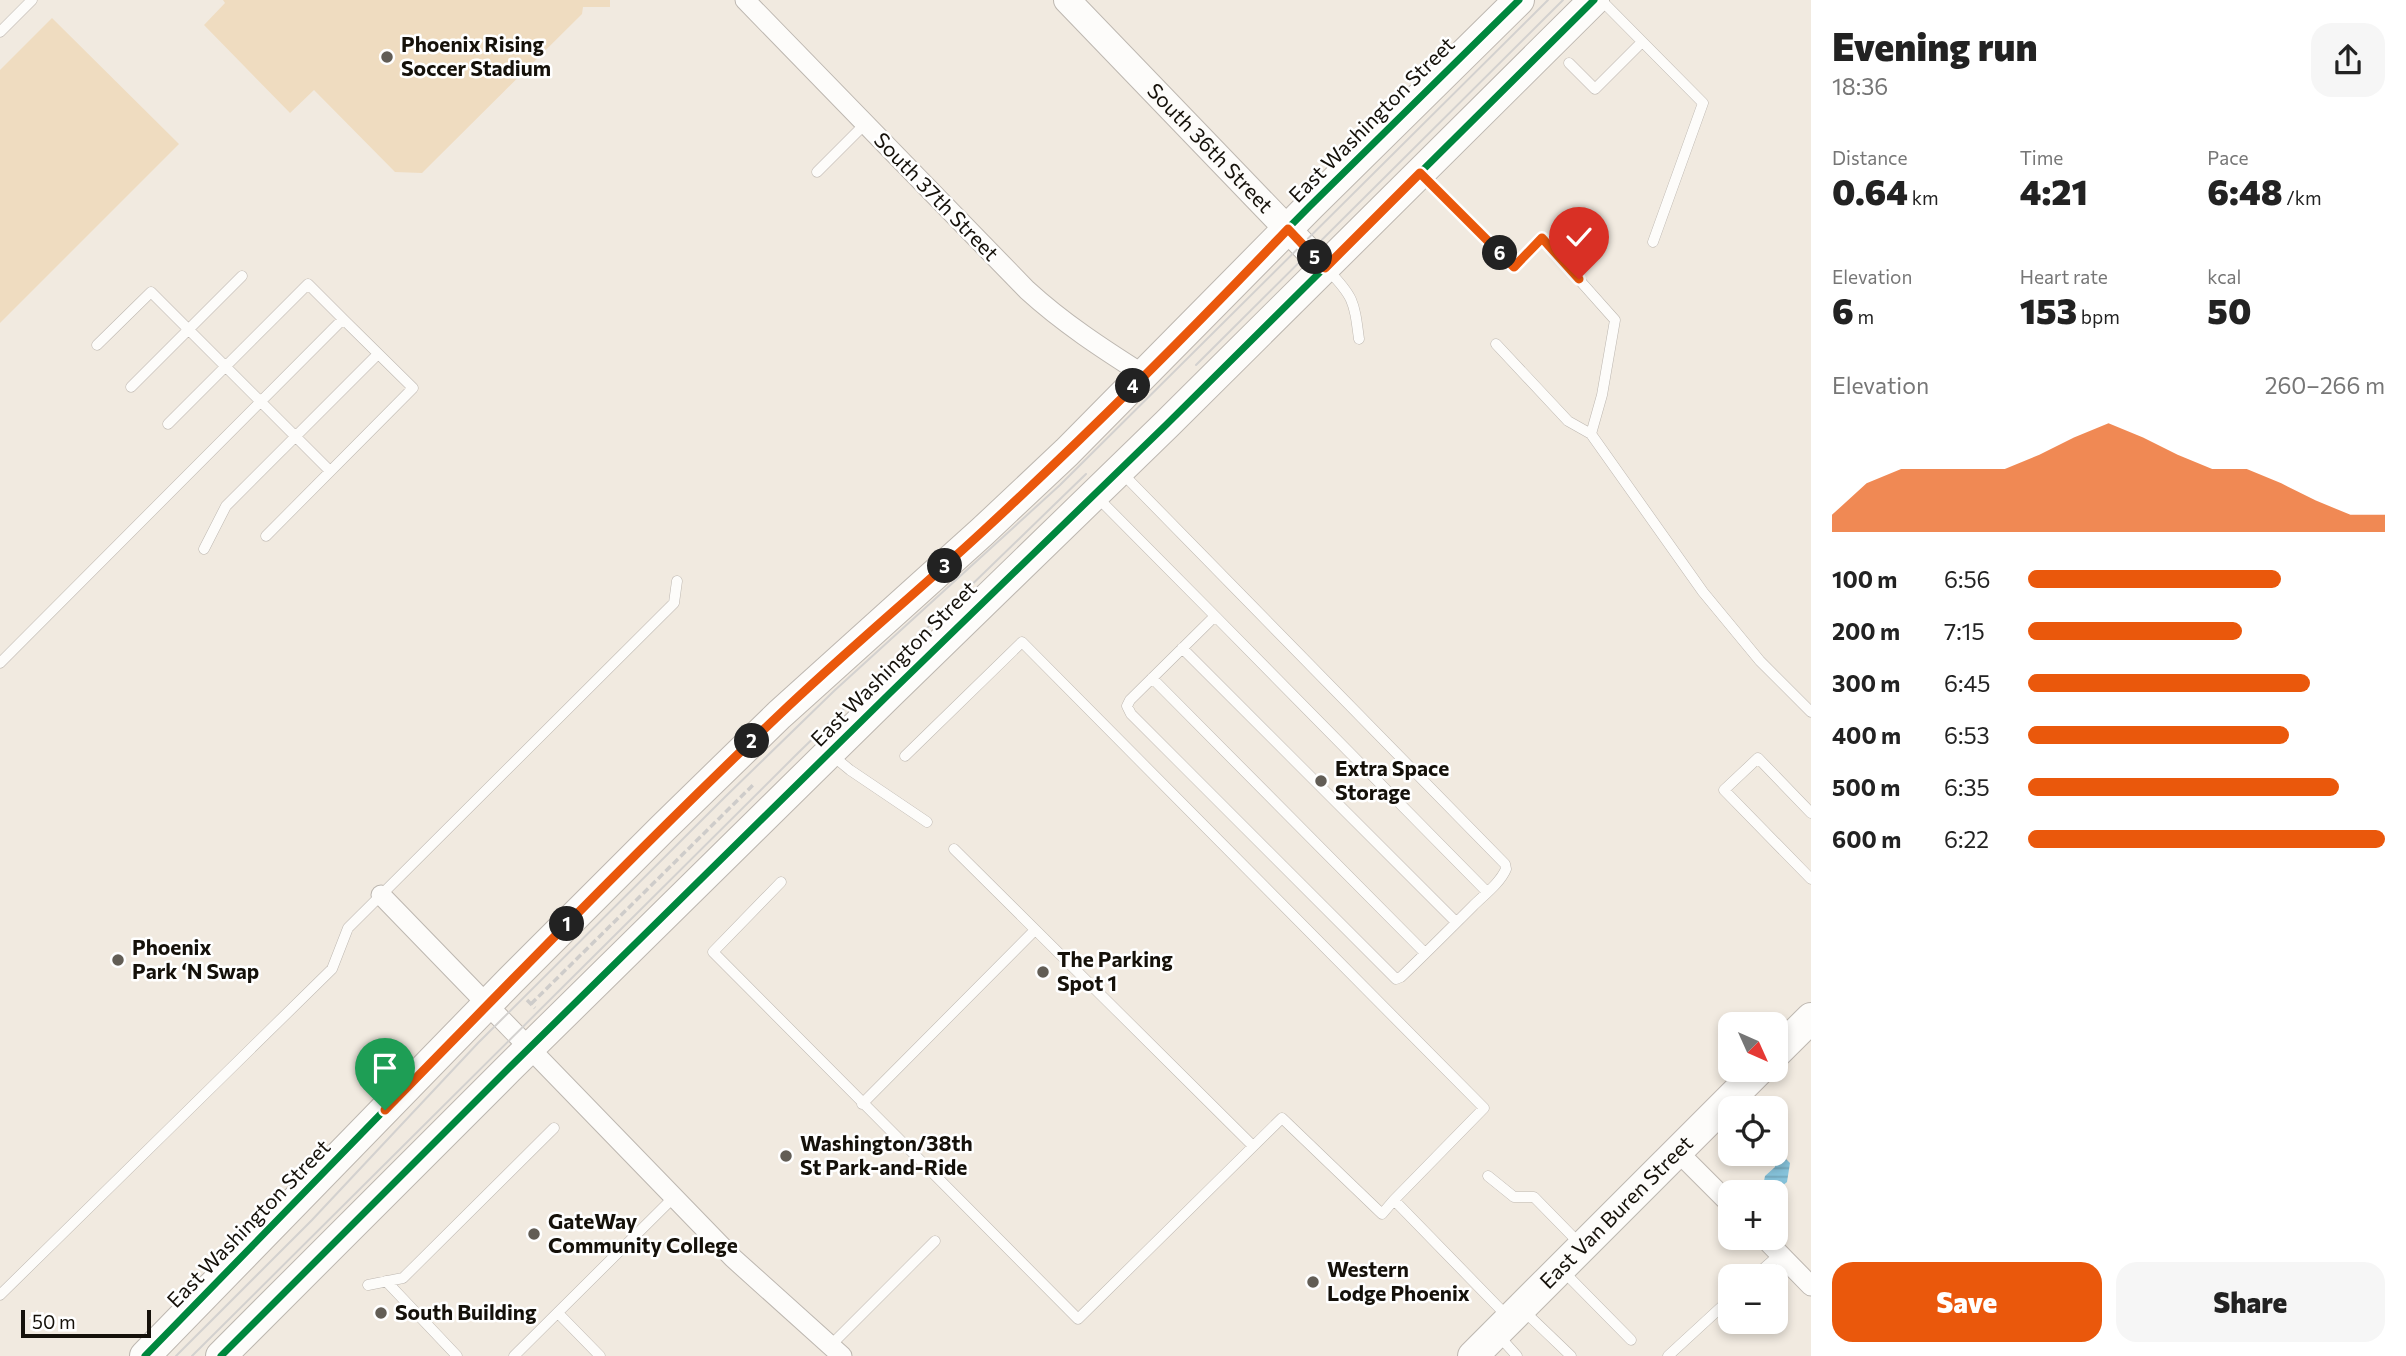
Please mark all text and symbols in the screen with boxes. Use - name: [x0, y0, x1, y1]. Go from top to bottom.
- text: Evening run: [1832, 22, 2038, 69]
- button: share: [2311, 23, 2385, 97]
- place label: Phoenix Rising Soccer Stadium: [401, 31, 551, 80]
- street label: East Washington Street: [1283, 31, 1459, 207]
- marker: Phoenix Rising Soccer Stadium: [379, 49, 395, 65]
- text: 18:36: [1832, 72, 1888, 100]
- street label: South 36th Street: [1143, 77, 1279, 217]
- street label: South 37th Street: [870, 127, 1005, 265]
- text: Distance: [1832, 146, 1908, 169]
- text: Time: [2020, 146, 2063, 169]
- text: Pace: [2207, 146, 2249, 169]
- text: 0.64: [1832, 169, 1908, 212]
- text: 4:21: [2020, 169, 2088, 212]
- text: 6:48: [2207, 169, 2283, 212]
- text: km: [1908, 186, 1939, 209]
- text: /km: [2283, 186, 2322, 209]
- pin: [1549, 207, 1609, 279]
- icon: check: [1560, 218, 1598, 256]
- pin: 6: [1482, 236, 1518, 270]
- pin: 5: [1298, 240, 1332, 274]
- text: 6: [1494, 241, 1505, 264]
- text: 5: [1309, 245, 1320, 268]
- text: Elevation: [1832, 265, 1912, 288]
- text: Heart rate: [2020, 265, 2108, 288]
- text: kcal: [2207, 265, 2241, 288]
- text: 6: [1832, 288, 1854, 331]
- text: 153: [2020, 288, 2077, 331]
- text: 50: [2207, 288, 2251, 331]
- text: m: [1854, 305, 1874, 328]
- text: bpm: [2077, 305, 2120, 328]
- pin: 4: [1116, 368, 1150, 404]
- text: Elevation: [1832, 371, 1929, 399]
- text: 260–266 m: [2265, 371, 2385, 399]
- text: 4: [1127, 374, 1138, 397]
- pin: 3: [928, 548, 962, 584]
- text: 3: [939, 554, 950, 577]
- text: 100 m: [1832, 565, 1897, 593]
- text: 6:56: [1944, 565, 1991, 593]
- street label: East Washington Street: [805, 575, 981, 751]
- text: 200 m: [1832, 617, 1900, 645]
- text: 7:15: [1944, 617, 1985, 645]
- text: 300 m: [1832, 669, 1900, 697]
- text: 6:45: [1944, 669, 1990, 697]
- text: 400 m: [1832, 721, 1901, 749]
- text: 6:53: [1944, 721, 1990, 749]
- pin: 2: [734, 724, 770, 758]
- text: 2: [746, 729, 757, 752]
- place label: Extra Space Storage: [1335, 755, 1449, 804]
- marker: Extra Space Storage: [1313, 773, 1329, 789]
- text: 500 m: [1832, 773, 1900, 801]
- text: 6:35: [1944, 773, 1990, 801]
- text: 600 m: [1832, 825, 1901, 853]
- text: 6:22: [1944, 825, 1989, 853]
- pin: 1: [550, 906, 584, 942]
- text: 1: [562, 912, 571, 935]
- place label: Phoenix Park ‘N Swap: [132, 934, 259, 983]
- place label: The Parking Spot 1: [1057, 946, 1173, 995]
- marker: Phoenix Park ‘N Swap: [110, 952, 126, 968]
- marker: The Parking Spot 1: [1035, 964, 1051, 980]
- north arrow: [1718, 1012, 1788, 1082]
- map controls: [1718, 1012, 1788, 1334]
- pin: [355, 1038, 415, 1110]
- icon: arrive: [366, 1049, 404, 1087]
- button: locate: [1718, 1096, 1788, 1166]
- place label: Washington/38th St Park-and-Ride: [800, 1130, 973, 1179]
- street label: East Van Buren Street: [1534, 1130, 1697, 1293]
- street label: East Washington Street: [161, 1134, 335, 1312]
- marker: Washington/38th St Park-and-Ride: [778, 1148, 794, 1164]
- button: +: [1718, 1180, 1788, 1250]
- place label: GateWay Community College: [548, 1208, 738, 1257]
- marker: GateWay Community College: [526, 1226, 542, 1242]
- place label: Western Lodge Phoenix: [1327, 1256, 1470, 1305]
- button: Save: [1832, 1262, 2102, 1342]
- button: Share: [2116, 1262, 2385, 1342]
- button: −: [1718, 1264, 1788, 1334]
- marker: Western Lodge Phoenix: [1305, 1274, 1321, 1290]
- place label: South Building: [395, 1299, 537, 1324]
- marker: South Building: [373, 1305, 389, 1321]
- scale bar: [21, 1307, 150, 1339]
- text: 50 m: [32, 1310, 76, 1333]

